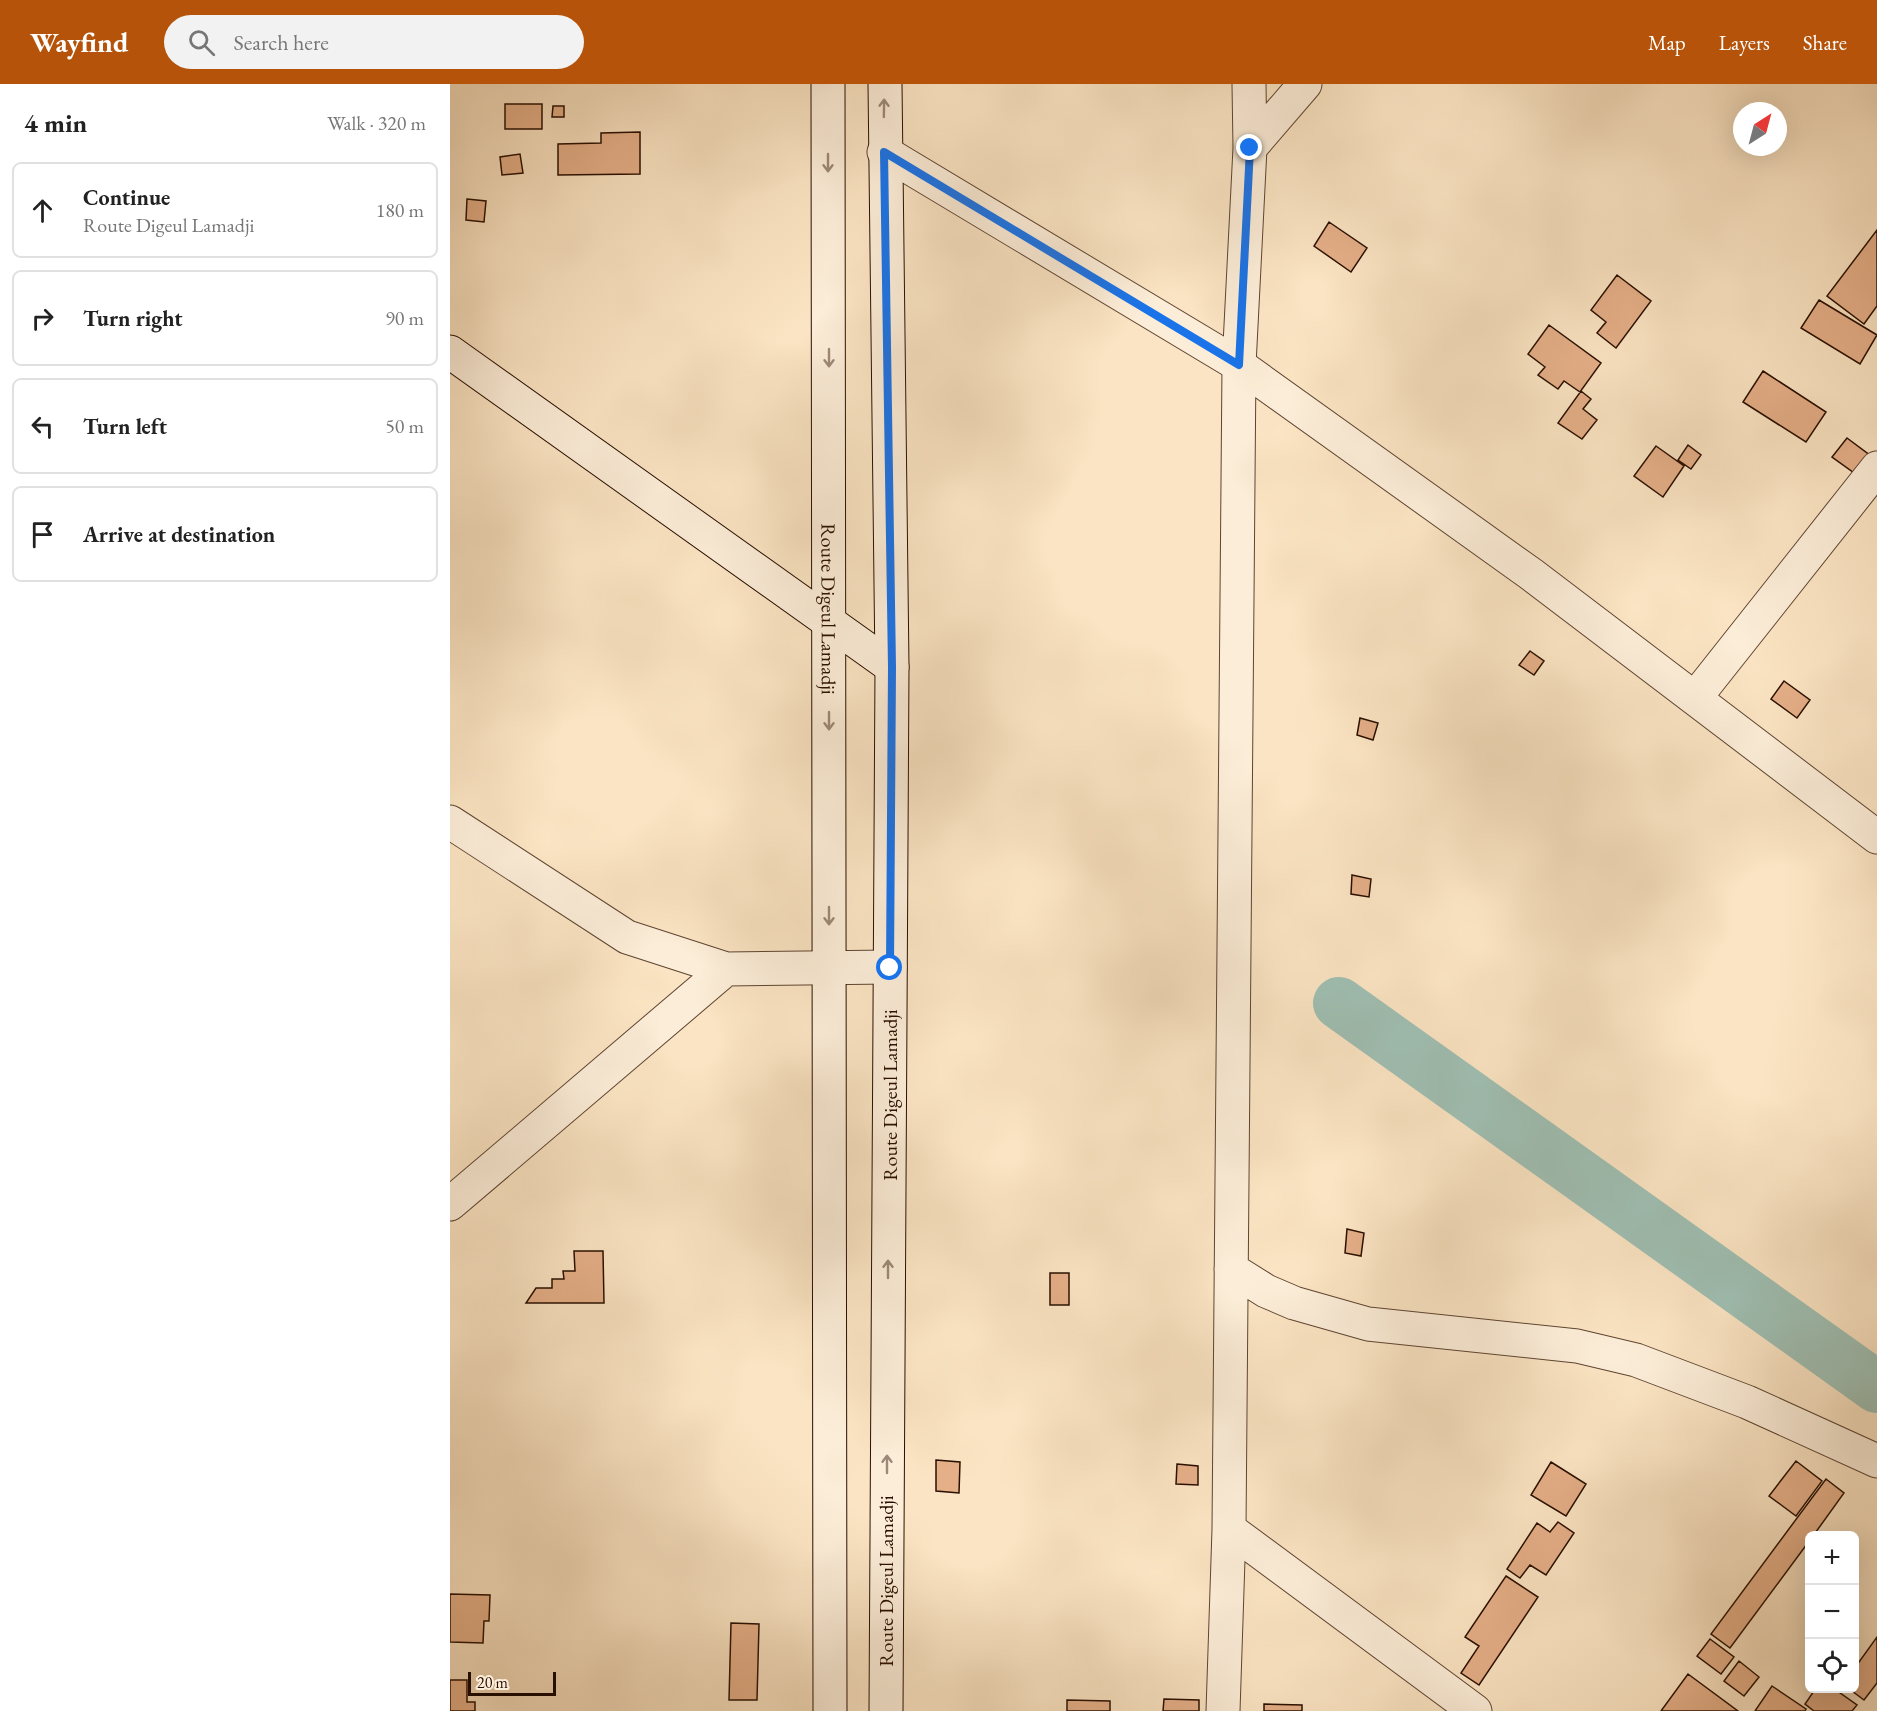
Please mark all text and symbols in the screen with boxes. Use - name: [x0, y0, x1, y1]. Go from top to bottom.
- search box: [164, 15, 584, 69]
- text: Wayfind: [30, 24, 128, 60]
- icon: search: [185, 26, 218, 59]
- text: Search here: [233, 28, 329, 57]
- text: Map: [1648, 29, 1686, 56]
- text: Layers: [1719, 29, 1770, 56]
- text: Share: [1803, 29, 1847, 56]
- one-way arrow: [878, 98, 890, 118]
- north arrow: [1733, 102, 1787, 156]
- text: 4 min: [24, 106, 87, 140]
- text: Walk · 320 m: [327, 110, 426, 136]
- route end: [1236, 134, 1262, 160]
- one-way arrow: [822, 153, 834, 173]
- text: Continue: [83, 183, 170, 212]
- icon: ahead: [26, 194, 59, 227]
- text: 180 m: [376, 197, 424, 223]
- text: Route Digeul Lamadji: [83, 212, 254, 238]
- icon: right: [26, 302, 59, 335]
- text: Turn right: [83, 304, 182, 333]
- text: 90 m: [385, 305, 424, 331]
- one-way arrow: [823, 348, 834, 368]
- icon: left: [26, 410, 59, 443]
- text: Turn left: [83, 412, 167, 441]
- text: 50 m: [385, 413, 424, 439]
- icon: arrive: [26, 518, 59, 551]
- text: Arrive at destination: [83, 520, 275, 549]
- street label: Route Digeul Lamadji: [816, 523, 842, 695]
- one-way arrow: [823, 711, 835, 731]
- one-way arrow: [823, 906, 835, 926]
- route start: [876, 954, 902, 980]
- street label: Route Digeul Lamadji: [877, 1009, 903, 1181]
- one-way arrow: [882, 1259, 894, 1279]
- one-way arrow: [881, 1454, 893, 1474]
- street label: Route Digeul Lamadji: [873, 1495, 899, 1667]
- map controls: [1805, 1531, 1859, 1693]
- button: +: [1805, 1531, 1859, 1585]
- button: −: [1805, 1585, 1859, 1639]
- button: locate: [1805, 1639, 1859, 1693]
- scale bar: [468, 1669, 556, 1696]
- text: 20 m: [477, 1672, 508, 1693]

